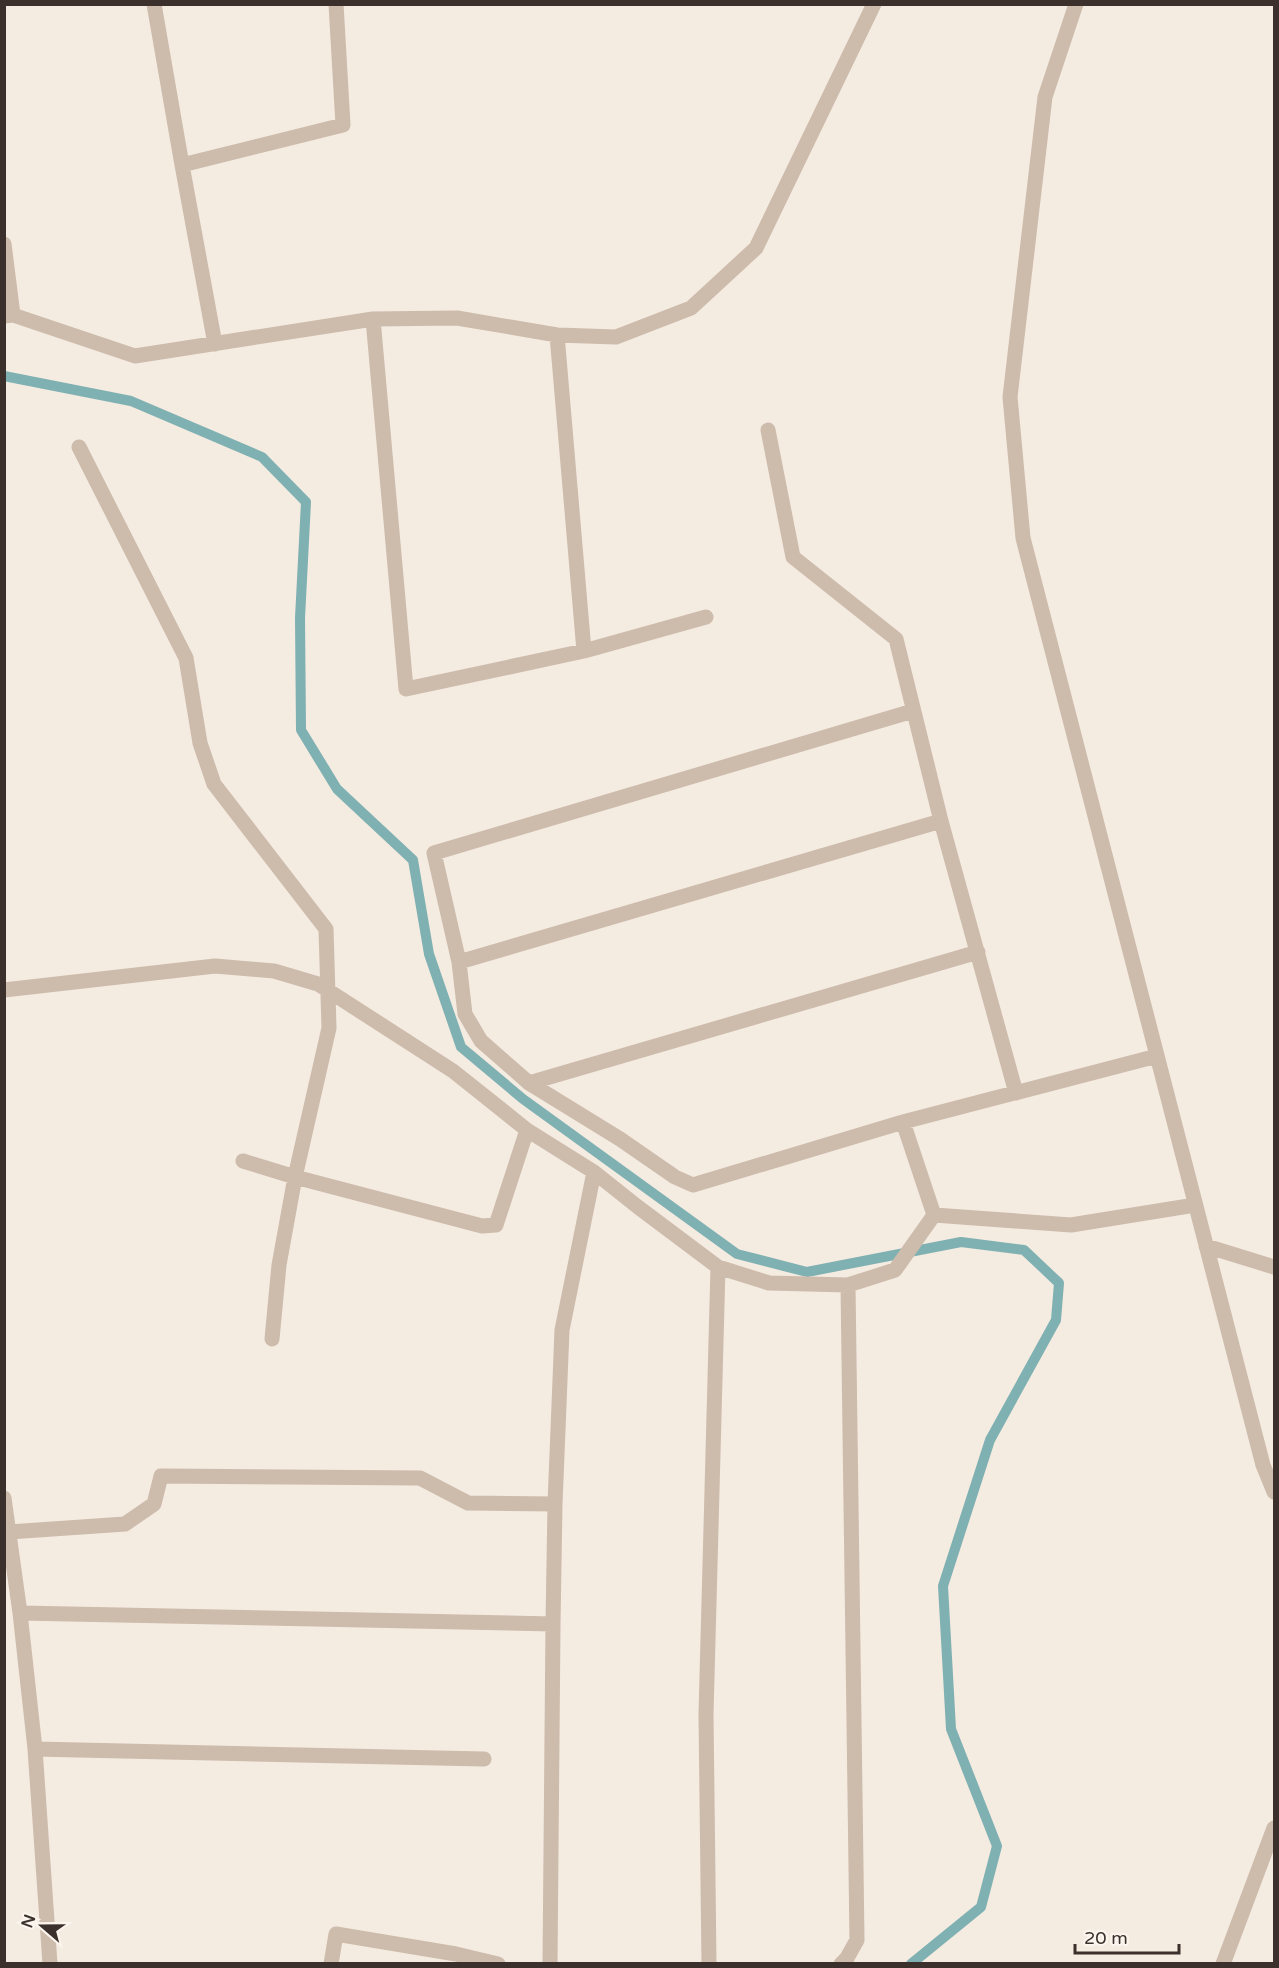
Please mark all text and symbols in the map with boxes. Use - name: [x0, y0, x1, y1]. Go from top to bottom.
- north arrow: [12, 1896, 72, 1956]
- text: N: [17, 1912, 40, 1931]
- scale bar: [1075, 1917, 1178, 1955]
- text: 20 m: [1084, 1927, 1128, 1949]

